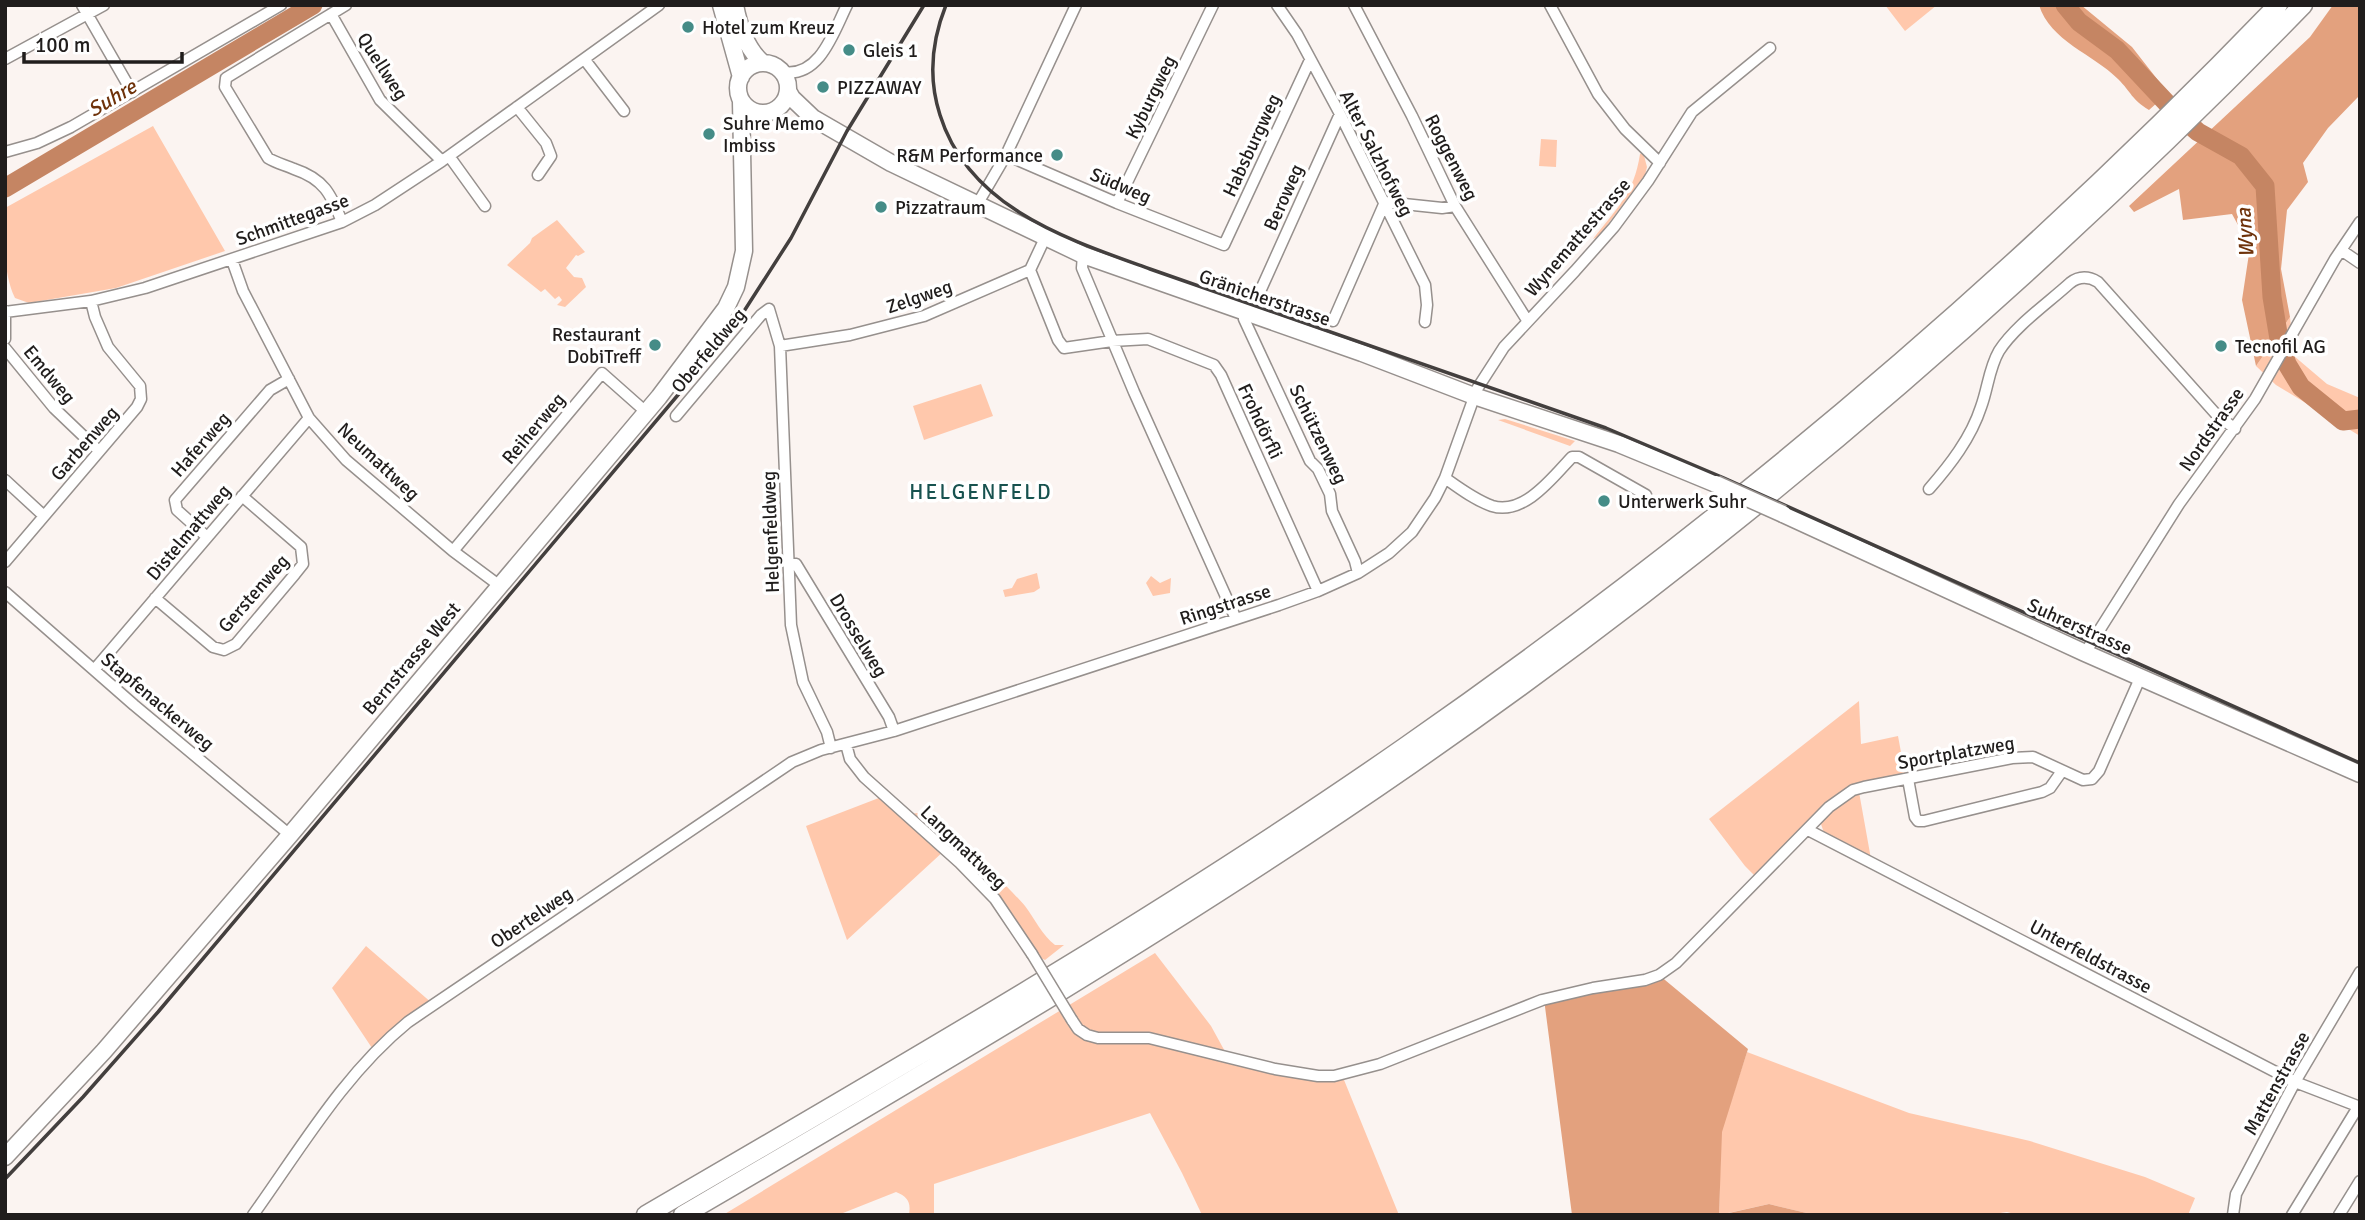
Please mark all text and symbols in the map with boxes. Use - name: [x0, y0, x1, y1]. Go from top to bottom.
- place label: Hotel zum Kreuz: [702, 16, 835, 40]
- marker: Hotel zum Kreuz: [680, 19, 696, 35]
- scale bar: [24, 21, 182, 65]
- street label: Quellweg: [351, 28, 413, 105]
- text: 100 m: [35, 32, 90, 58]
- place label: Gleis 1: [863, 39, 918, 63]
- marker: Gleis 1: [841, 42, 857, 58]
- street label: Kyburgweg: [1120, 52, 1181, 143]
- water label: Suhre: [83, 73, 142, 123]
- place label: PIZZAWAY: [837, 76, 922, 100]
- marker: PIZZAWAY: [815, 79, 831, 95]
- street label: Alter Salzhofweg: [1334, 86, 1418, 221]
- street label: Habsburgweg: [1218, 90, 1286, 201]
- street label: Roggenweg: [1419, 110, 1483, 205]
- place label: Suhre Memo Imbiss: [723, 112, 825, 158]
- marker: Suhre Memo Imbiss: [701, 126, 717, 142]
- place label: R&M Performance: [896, 144, 1043, 168]
- marker: R&M Performance: [1049, 147, 1065, 163]
- street label: Beroweg: [1259, 160, 1309, 234]
- street label: Südweg: [1086, 162, 1155, 209]
- street label: Wynemattestrasse: [1520, 173, 1636, 302]
- street label: Schmittegasse: [233, 188, 352, 251]
- place label: Pizzatraum: [895, 196, 986, 220]
- marker: Pizzatraum: [873, 199, 889, 215]
- water label: Wyna: [2230, 206, 2260, 259]
- street label: Gränicherstrasse: [1196, 264, 1334, 332]
- street label: Zelgweg: [883, 274, 955, 319]
- street label: Oberfeldweg: [666, 303, 751, 398]
- place label: Restaurant DobiTreff: [552, 323, 642, 369]
- place label: Tecnofil AG: [2235, 335, 2326, 359]
- marker: Restaurant DobiTreff: [647, 337, 663, 353]
- marker: Tecnofil AG: [2213, 338, 2229, 354]
- street label: Emdweg: [18, 341, 81, 409]
- street label: Frohdörfli: [1232, 380, 1288, 463]
- street label: Schützenweg: [1284, 381, 1353, 488]
- street label: Nordstrasse: [2174, 383, 2250, 476]
- street label: Reiherweg: [497, 388, 571, 469]
- street label: Garbenweg: [46, 401, 124, 486]
- street label: Haferweg: [166, 407, 236, 482]
- street label: Neumattweg: [332, 418, 424, 506]
- street label: Helgenfeldweg: [757, 471, 785, 593]
- district label: HELGENFELD: [909, 479, 1053, 505]
- street label: Distelmattweg: [142, 480, 236, 586]
- place label: Unterwerk Suhr: [1618, 490, 1746, 514]
- marker: Unterwerk Suhr: [1596, 493, 1612, 509]
- street label: Gerstenweg: [213, 550, 294, 638]
- street label: Ringstrasse: [1177, 579, 1274, 631]
- street label: Drosselweg: [824, 589, 892, 682]
- street label: Suhrerstrasse: [2024, 593, 2136, 661]
- street label: Bernstrasse West: [358, 597, 466, 720]
- street label: Stapfenackerweg: [96, 647, 219, 756]
- street label: Sportplatzweg: [1896, 731, 2016, 775]
- street label: Langmattweg: [915, 801, 1011, 895]
- street label: Obertelweg: [486, 882, 577, 954]
- street label: Unterfeldstrasse: [2025, 914, 2156, 999]
- street label: Mattenstrasse: [2238, 1027, 2315, 1140]

